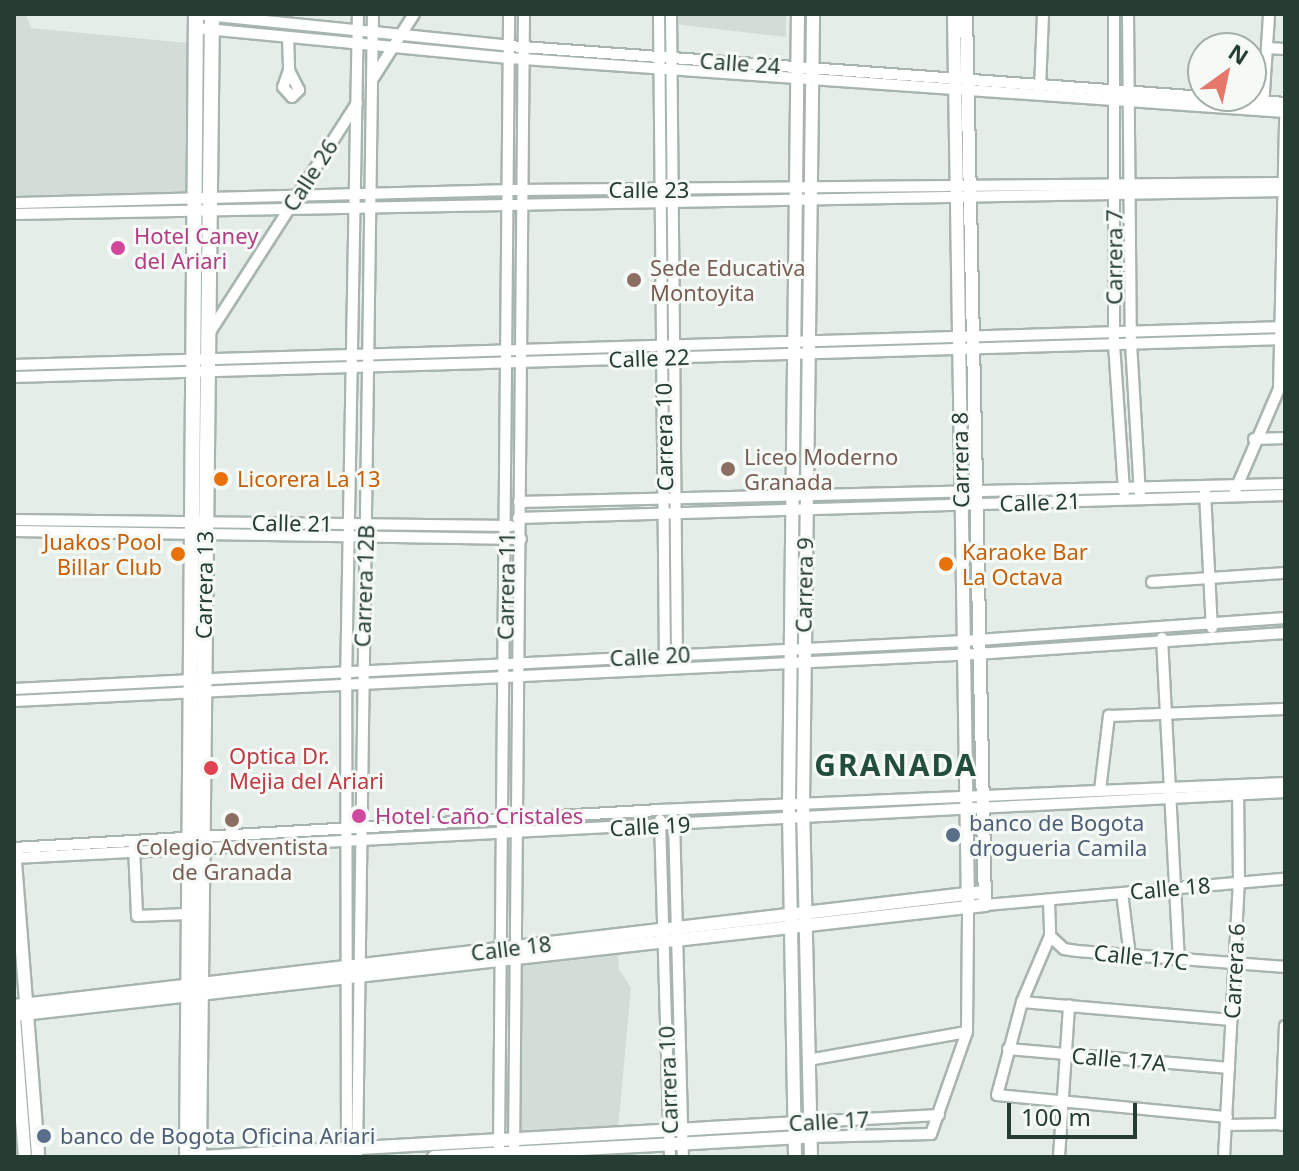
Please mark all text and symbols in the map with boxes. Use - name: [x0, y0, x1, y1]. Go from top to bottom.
- north arrow: [1187, 32, 1267, 112]
- text: N: [1223, 36, 1255, 71]
- street label: Calle 24: [699, 47, 781, 79]
- street label: Calle 26: [277, 134, 343, 216]
- street label: Calle 23: [609, 177, 689, 203]
- street label: Carrera 7: [1101, 209, 1127, 305]
- place label: Hotel Caney del Ariari: [134, 222, 258, 274]
- marker: Hotel Caney del Ariari: [109, 239, 127, 257]
- place label: Sede Educativa Montoyita: [650, 254, 806, 306]
- marker: Sede Educativa Montoyita: [625, 271, 643, 289]
- street label: Calle 22: [608, 343, 690, 373]
- street label: Carrera 10: [650, 383, 678, 491]
- street label: Carrera 8: [946, 412, 974, 508]
- place label: Liceo Moderno Granada: [744, 443, 898, 494]
- marker: Liceo Moderno Granada: [719, 460, 737, 478]
- place label: Licorera La 13: [237, 466, 381, 492]
- marker: Licorera La 13: [212, 470, 230, 488]
- street label: Calle 21: [999, 487, 1081, 517]
- street label: Calle 21: [251, 509, 333, 537]
- street label: Carrera 12B: [349, 524, 379, 648]
- place label: Juakos Pool Billar Club: [43, 528, 162, 580]
- street label: Carrera 13: [190, 531, 218, 639]
- street label: Carrera 11: [492, 532, 520, 640]
- street label: Carrera 9: [790, 537, 818, 633]
- place label: Karaoke Bar La Octava: [962, 538, 1088, 590]
- marker: Juakos Pool Billar Club: [169, 545, 187, 563]
- marker: Karaoke Bar La Octava: [937, 555, 955, 573]
- street label: Calle 20: [609, 641, 691, 671]
- place label: Optica Dr. Mejia del Ariari: [229, 742, 384, 794]
- district label: GRANADA: [814, 747, 978, 783]
- marker: Optica Dr. Mejia del Ariari: [200, 757, 222, 779]
- place label: Hotel Caño Cristales: [375, 803, 583, 829]
- marker: Hotel Caño Cristales: [350, 807, 368, 825]
- place label: banco de Bogota drogueria Camila: [969, 809, 1147, 860]
- marker: Colegio Adventista de Granada: [223, 811, 241, 829]
- street label: Calle 19: [609, 811, 691, 841]
- marker: banco de Bogota drogueria Camila: [944, 826, 962, 844]
- place label: Colegio Adventista de Granada: [136, 833, 328, 884]
- street label: Calle 18: [1129, 871, 1211, 905]
- street label: Carrera 6: [1218, 923, 1250, 1019]
- street label: Calle 18: [469, 930, 553, 966]
- street label: Calle 17C: [1092, 939, 1190, 975]
- street label: Carrera 10: [653, 1025, 683, 1135]
- street label: Calle 17A: [1071, 1042, 1167, 1076]
- scale bar: [1011, 1087, 1141, 1137]
- text: 100 m: [1021, 1100, 1091, 1133]
- street label: Calle 17: [788, 1106, 870, 1136]
- place label: banco de Bogota Oficina Ariari: [60, 1123, 375, 1149]
- marker: banco de Bogota Oficina Ariari: [35, 1127, 53, 1145]

